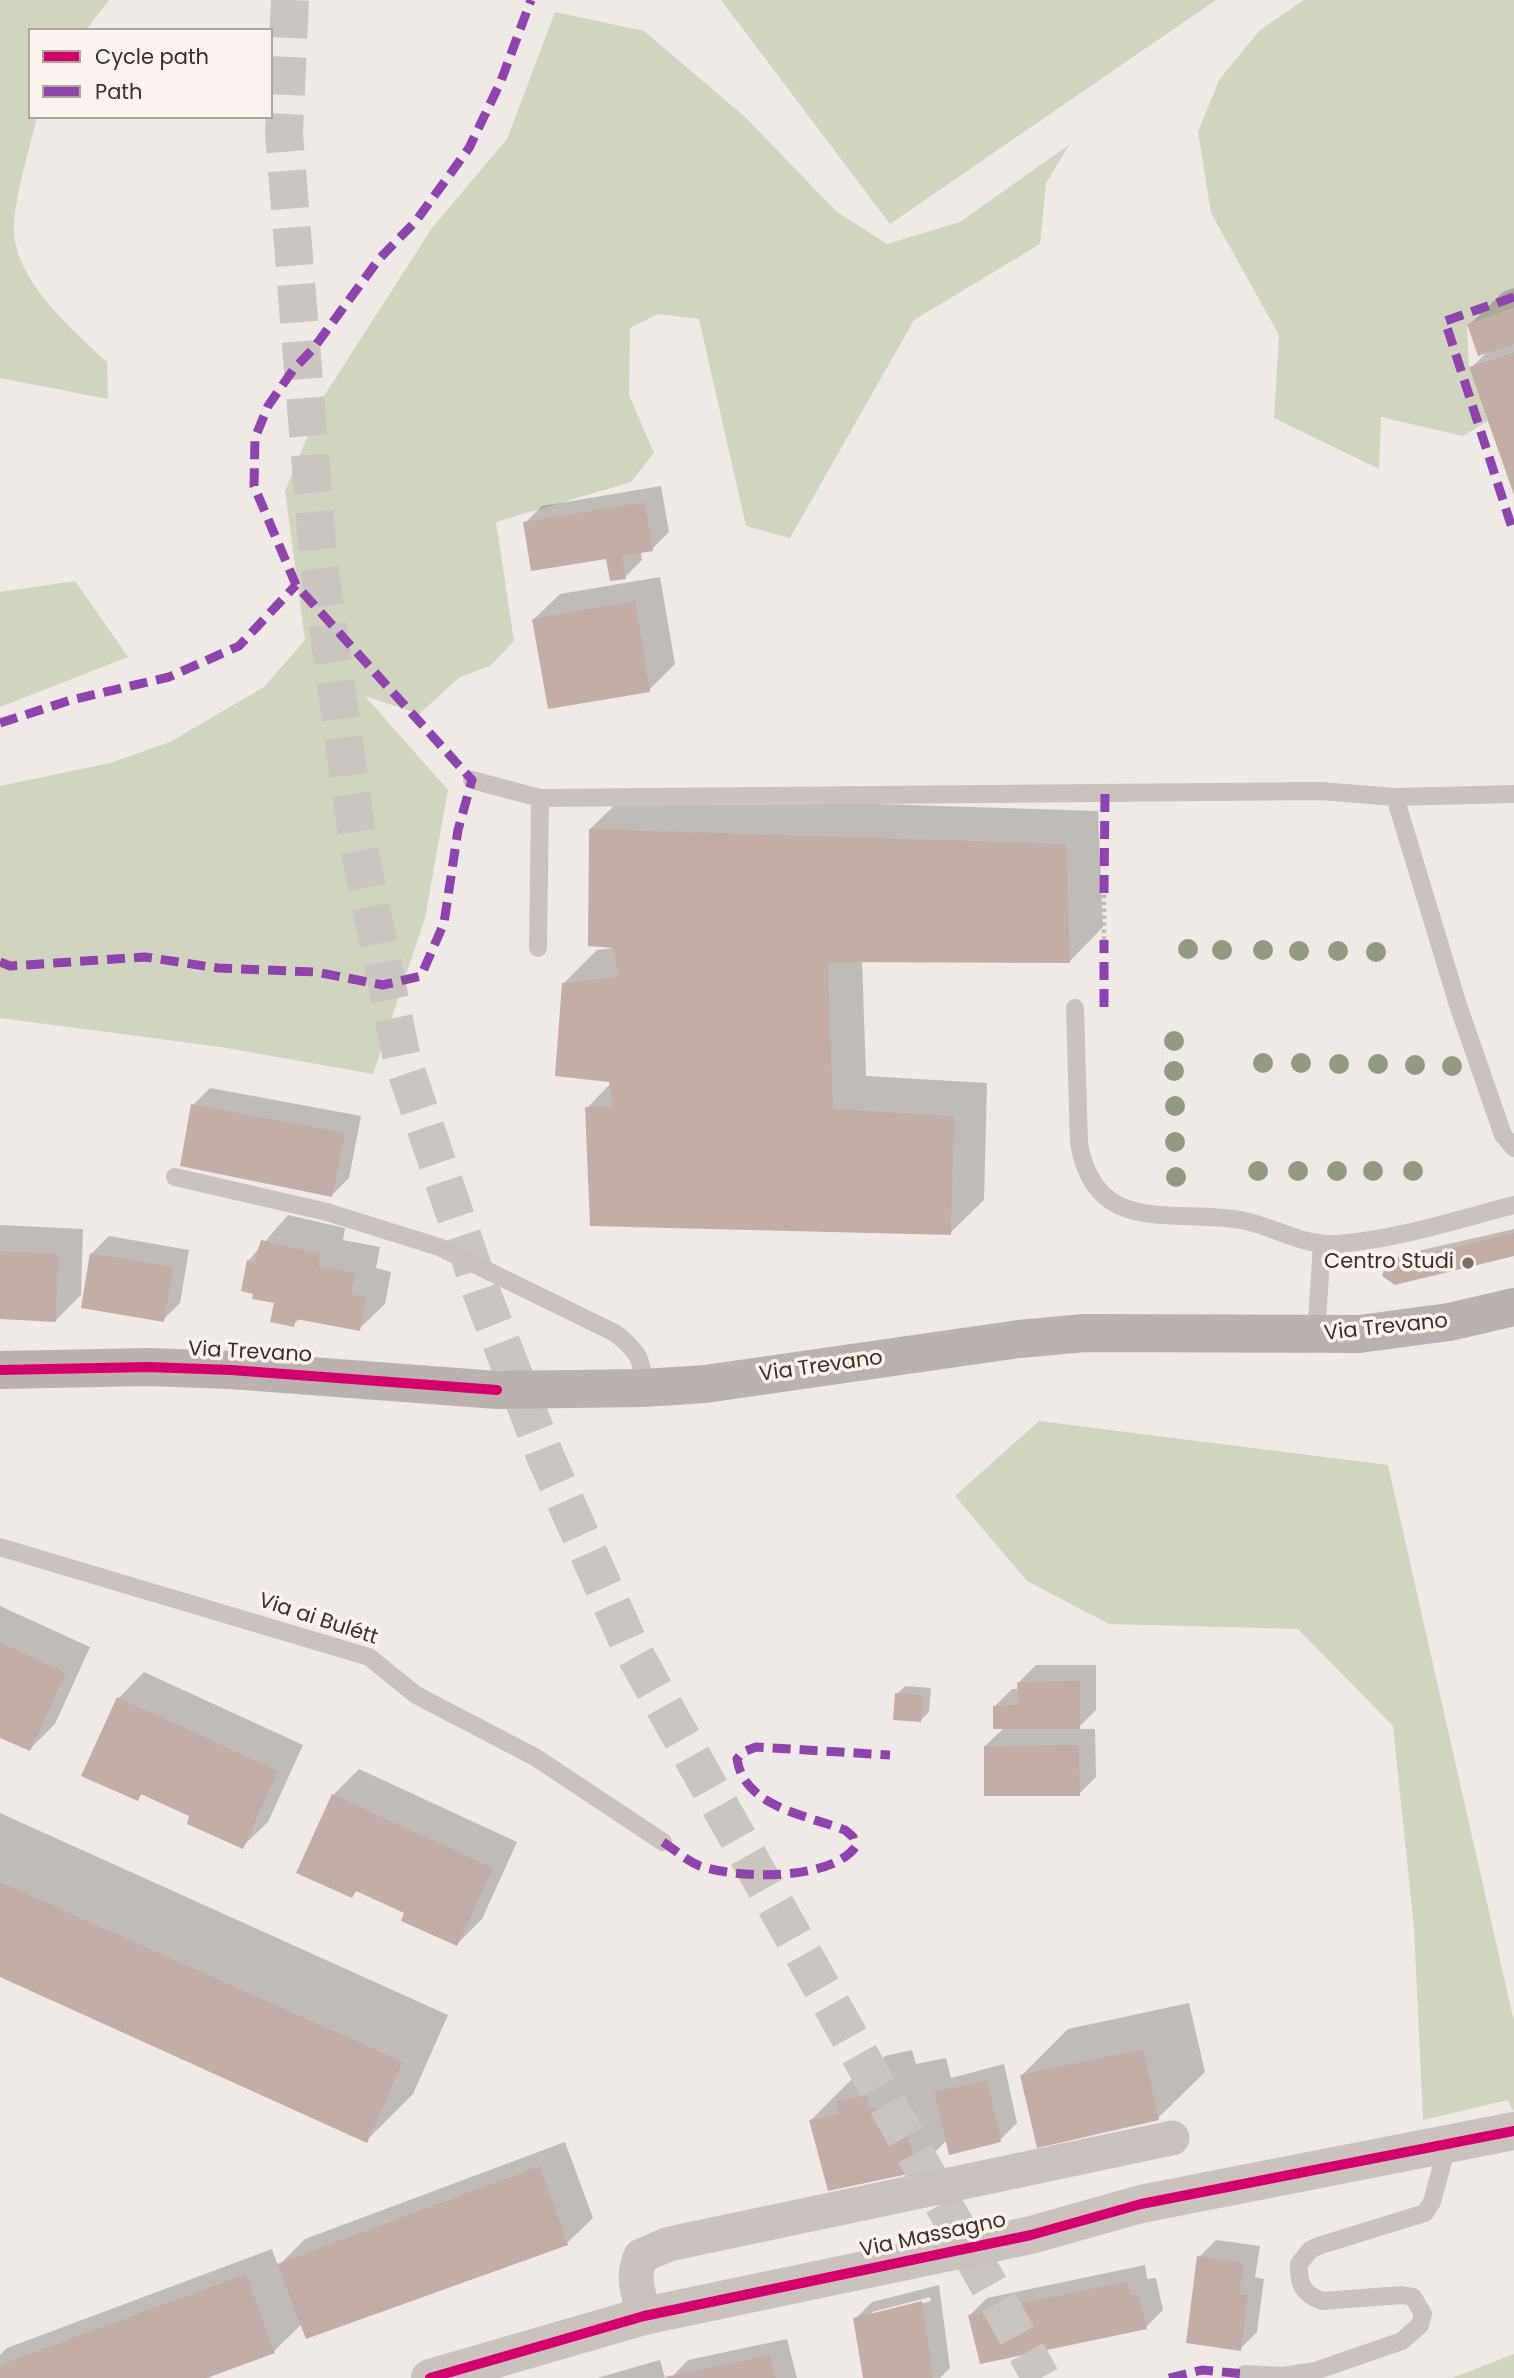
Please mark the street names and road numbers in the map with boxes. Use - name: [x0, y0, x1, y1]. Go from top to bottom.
- street label: Via Trevano: [1323, 1309, 1449, 1347]
- street label: Via Trevano: [187, 1337, 313, 1369]
- street label: Via Trevano: [758, 1346, 884, 1388]
- street label: Via ai Bulétt: [255, 1589, 381, 1651]
- street label: Via Massagno: [858, 2208, 1008, 2264]

